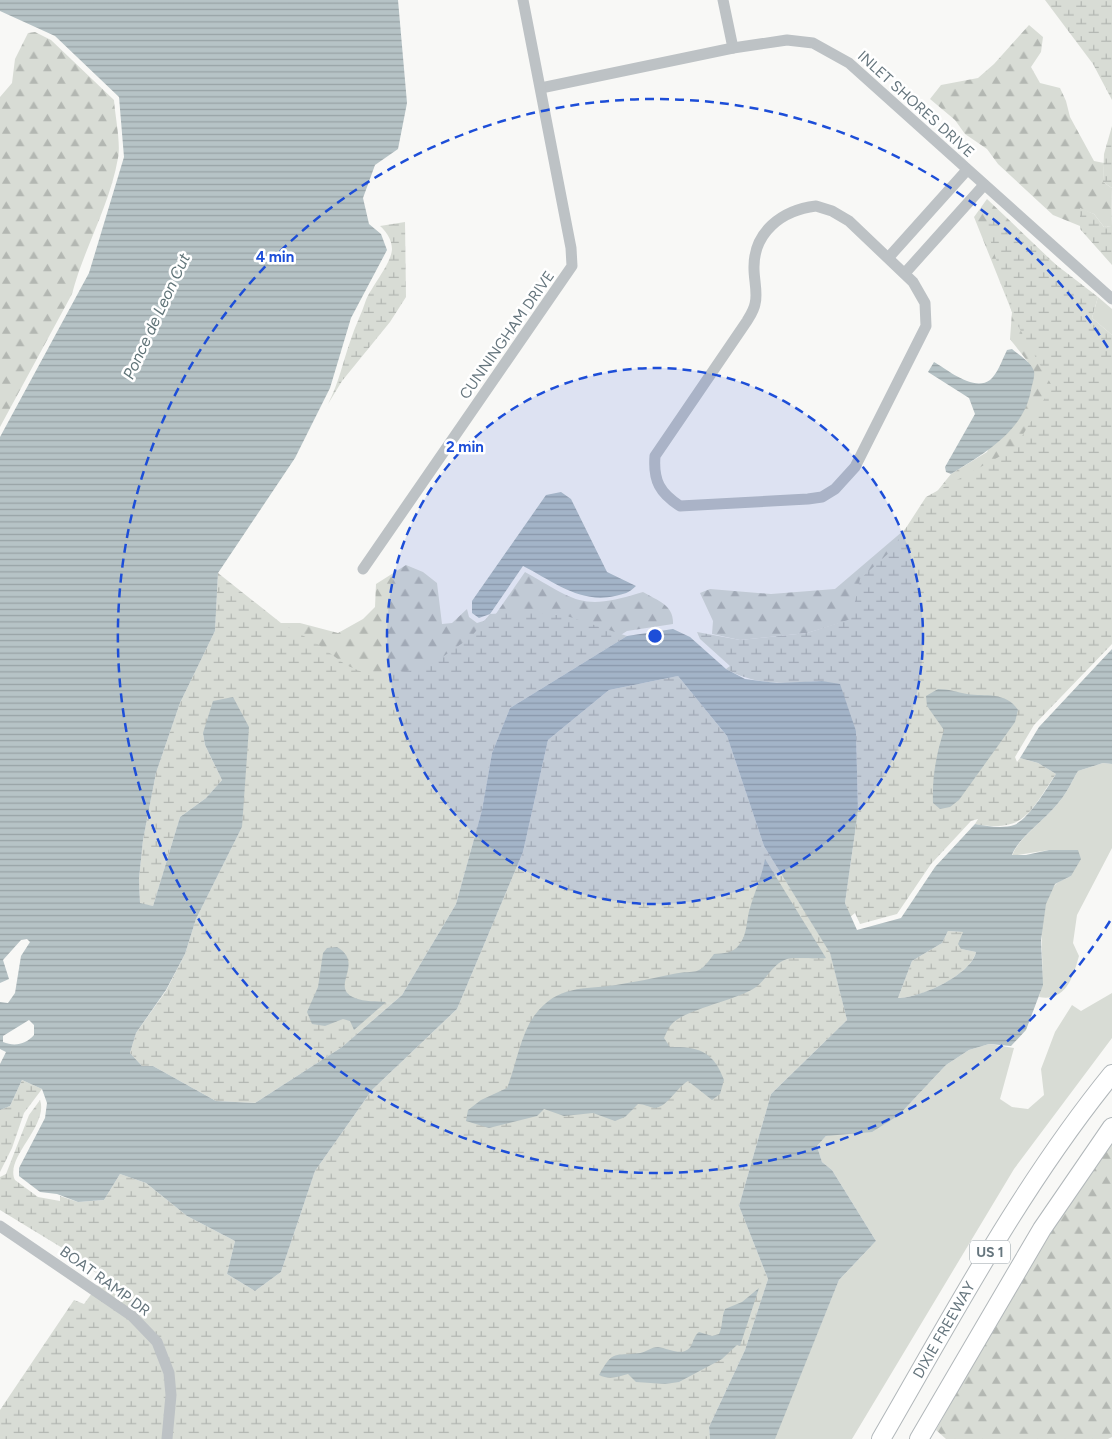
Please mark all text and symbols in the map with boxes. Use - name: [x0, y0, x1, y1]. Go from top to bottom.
- street label: INLET SHORES DRIVE: [854, 47, 978, 161]
- text: 4 min: [256, 248, 294, 266]
- water label: Ponce de Leon Cut: [119, 250, 194, 382]
- street label: CUNNINGHAM DRIVE: [456, 267, 558, 403]
- text: 2 min: [446, 438, 484, 456]
- centre of rings: [646, 627, 664, 645]
- road number: US 1: [970, 1240, 1010, 1264]
- street label: BOAT RAMP DR: [56, 1242, 154, 1320]
- street label: DIXIE FREEWAY: [909, 1279, 979, 1381]

